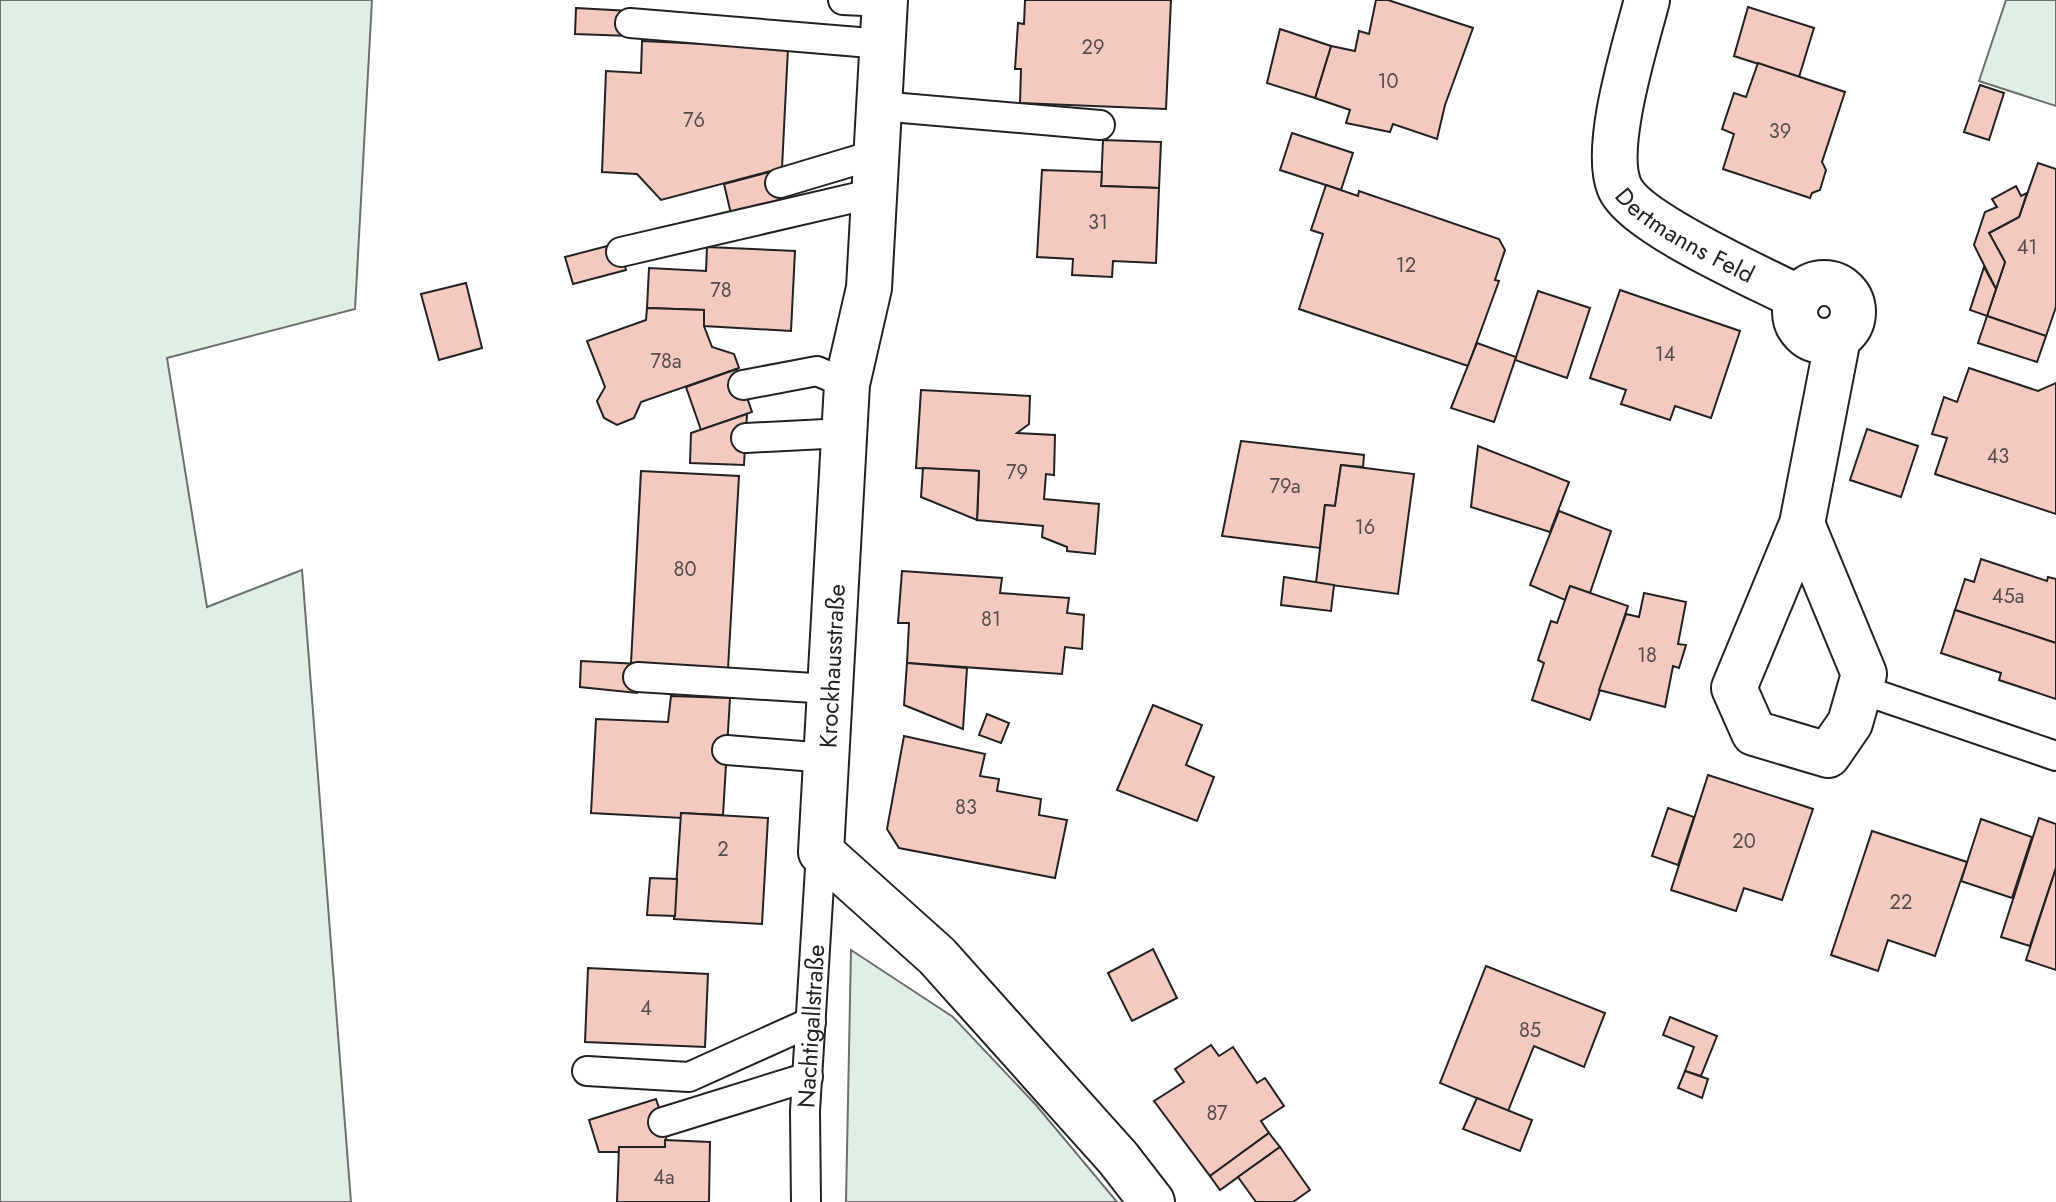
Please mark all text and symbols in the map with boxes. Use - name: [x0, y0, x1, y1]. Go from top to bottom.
- house number: 29: [1082, 33, 1104, 62]
- house number: 10: [1378, 67, 1399, 96]
- house number: 76: [683, 106, 705, 135]
- house number: 39: [1769, 117, 1791, 146]
- street label: Dertmanns Feld: [1607, 179, 1761, 291]
- house number: 31: [1088, 208, 1108, 237]
- house number: 41: [2017, 233, 2037, 262]
- house number: 12: [1396, 251, 1416, 280]
- house number: 78: [710, 276, 732, 305]
- house number: 14: [1655, 340, 1676, 369]
- house number: 78a: [650, 347, 682, 376]
- house number: 43: [1987, 442, 2009, 471]
- house number: 79: [1006, 458, 1028, 487]
- house number: 79a: [1269, 472, 1301, 501]
- house number: 16: [1355, 513, 1375, 542]
- house number: 80: [674, 555, 696, 584]
- house number: 45a: [1992, 582, 2024, 611]
- street label: Krockhausstraße: [810, 583, 854, 749]
- house number: 81: [981, 605, 1001, 634]
- house number: 18: [1637, 641, 1657, 670]
- house number: 83: [955, 793, 977, 822]
- house number: 20: [1732, 827, 1756, 856]
- house number: 2: [717, 835, 729, 864]
- house number: 22: [1890, 888, 1912, 917]
- street label: Nachtigallstraße: [788, 943, 833, 1109]
- house number: 4: [640, 994, 652, 1023]
- house number: 85: [1519, 1016, 1541, 1045]
- house number: 87: [1206, 1099, 1228, 1128]
- house number: 4a: [653, 1163, 675, 1192]

